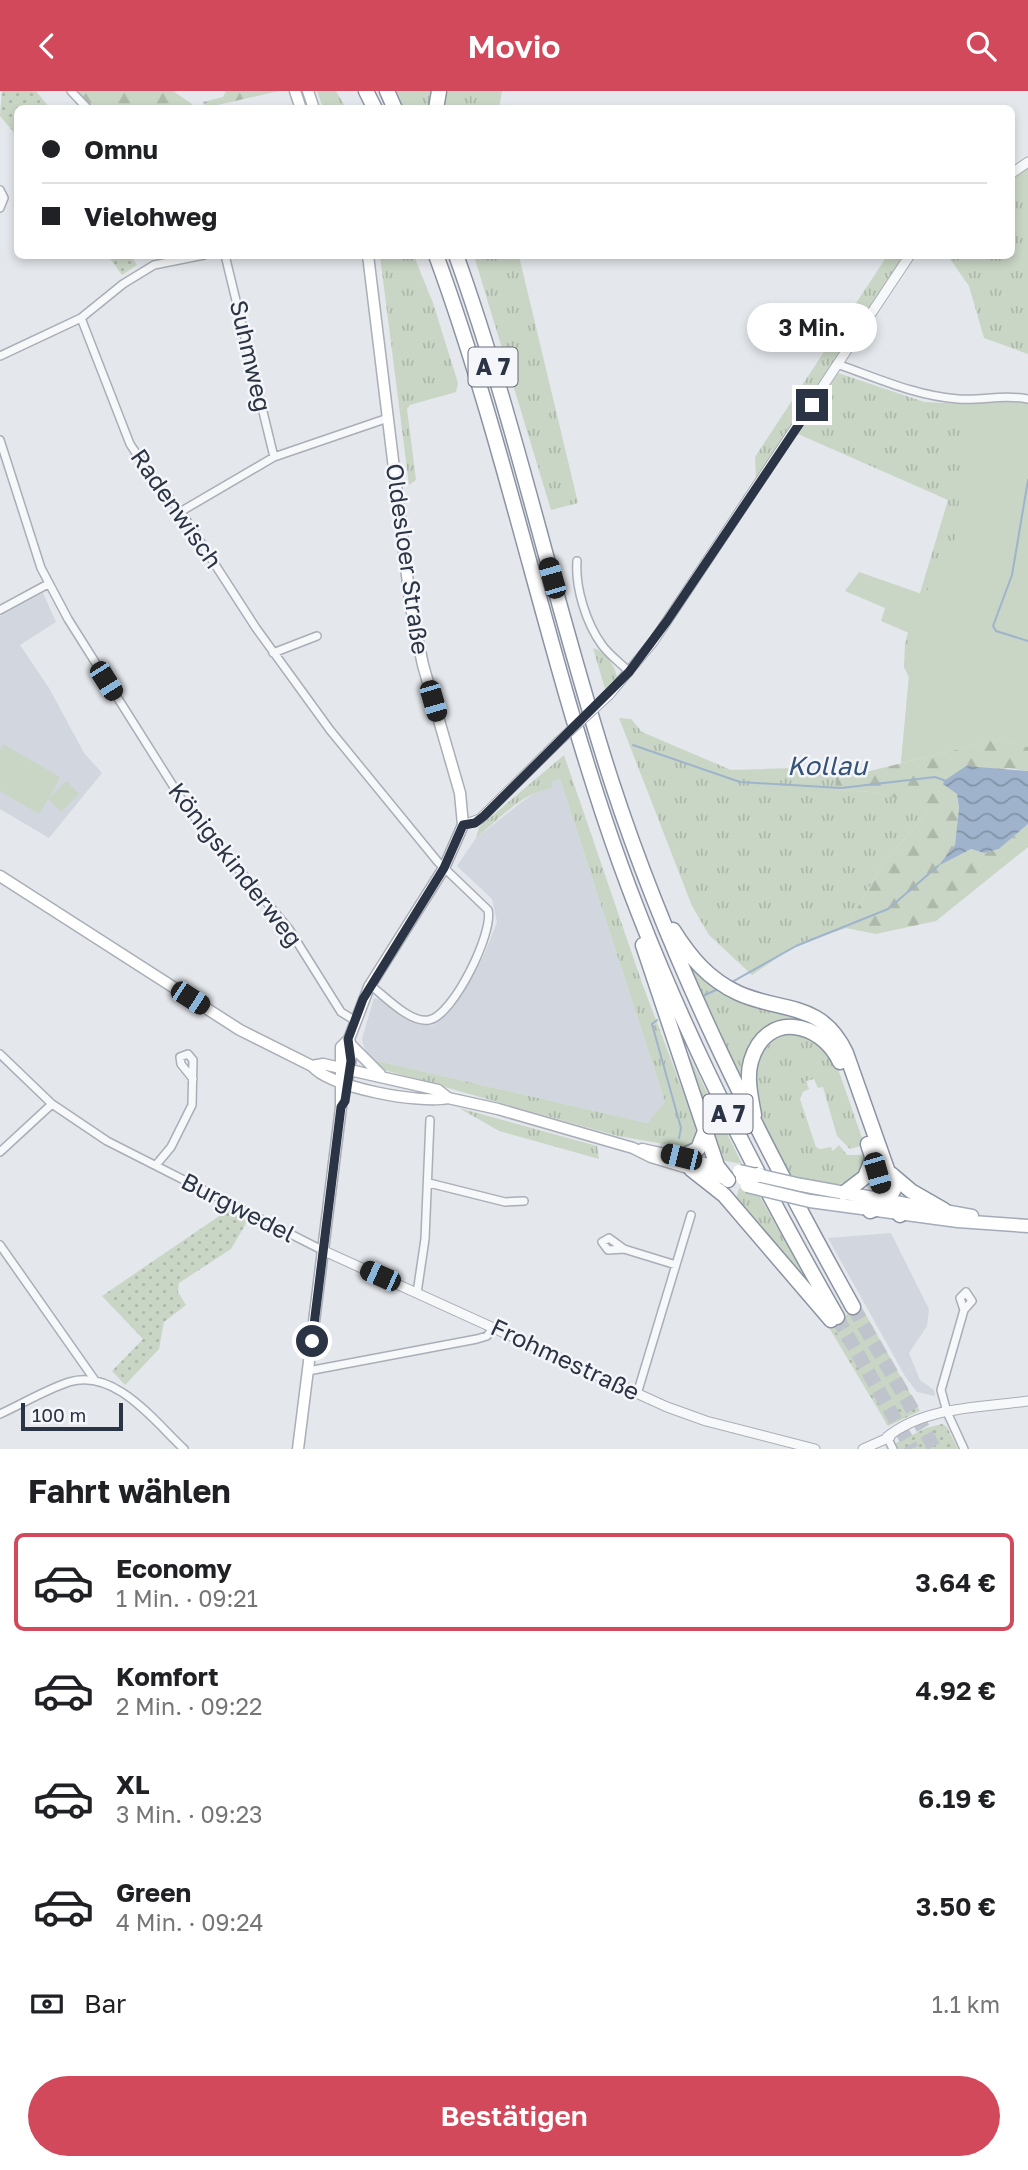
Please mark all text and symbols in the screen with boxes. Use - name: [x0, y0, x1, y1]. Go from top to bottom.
- icon: back: [28, 27, 66, 65]
- text: Movio: [467, 27, 561, 65]
- icon: search: [962, 27, 1000, 65]
- text: Omnu: [84, 134, 158, 165]
- text: Vielohweg: [84, 201, 217, 232]
- street label: Suhmweg: [225, 297, 278, 414]
- callout: 3 Min.: [747, 303, 877, 353]
- text: 3 Min.: [778, 313, 846, 341]
- road number: A 7: [468, 347, 518, 387]
- route end: [796, 389, 828, 421]
- street label: Radenwisch: [125, 443, 229, 574]
- street label: Oldesloer Straße: [381, 461, 436, 656]
- car: [537, 555, 568, 601]
- car: [86, 658, 127, 704]
- car: [418, 678, 449, 724]
- water label: Kollau: [787, 750, 869, 781]
- street label: Königskinderweg: [163, 776, 309, 952]
- car: [167, 978, 214, 1018]
- road number: A 7: [704, 1095, 752, 1133]
- car: [659, 1142, 704, 1172]
- car: [862, 1150, 893, 1196]
- street label: Burgwedel: [177, 1166, 300, 1248]
- car: [357, 1258, 404, 1294]
- street label: Frohmestraße: [487, 1312, 645, 1406]
- route start: [296, 1325, 328, 1357]
- scale bar: [21, 1400, 122, 1432]
- text: 100 m: [32, 1403, 86, 1426]
- text: Fahrt wählen: [28, 1472, 231, 1510]
- icon: car: [32, 1551, 95, 1614]
- text: Economy: [116, 1553, 232, 1584]
- text: 3.64 €: [915, 1567, 996, 1598]
- text: 1 Min. · 09:21: [116, 1584, 258, 1612]
- icon: car: [32, 1659, 95, 1722]
- text: Komfort: [116, 1661, 219, 1692]
- text: 4.92 €: [915, 1675, 996, 1706]
- text: 2 Min. · 09:22: [116, 1692, 262, 1720]
- icon: car: [32, 1767, 95, 1830]
- text: XL: [116, 1769, 150, 1800]
- text: 6.19 €: [918, 1783, 996, 1814]
- text: 3 Min. · 09:23: [116, 1800, 262, 1828]
- icon: car: [32, 1875, 95, 1938]
- text: Green: [116, 1877, 191, 1908]
- text: 3.50 €: [916, 1891, 996, 1922]
- text: 4 Min. · 09:24: [116, 1908, 264, 1936]
- icon: cash: [28, 1985, 66, 2023]
- text: Bar: [84, 1988, 126, 2019]
- text: 1.1 km: [932, 1990, 1000, 2018]
- button: Bestätigen: [28, 2076, 1000, 2156]

